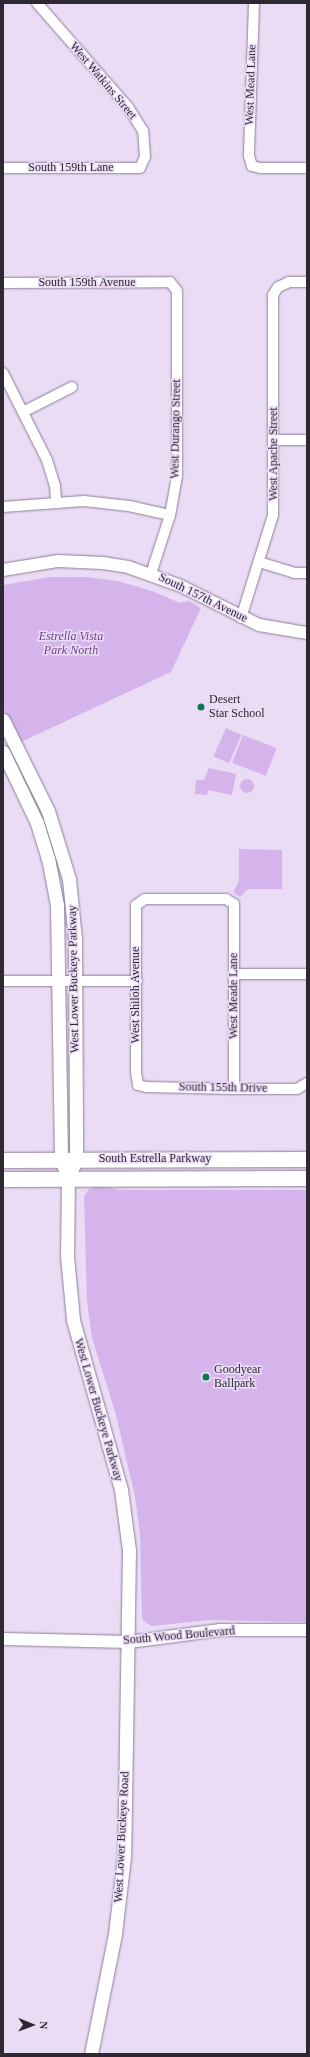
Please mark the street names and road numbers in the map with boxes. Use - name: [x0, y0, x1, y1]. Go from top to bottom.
- street label: West Watkins Street: [66, 39, 140, 123]
- street label: West Mead Lane: [242, 44, 260, 126]
- street label: South 159th Lane: [28, 161, 114, 175]
- street label: South 159th Avenue: [38, 276, 136, 290]
- street label: West Durango Street: [168, 379, 184, 479]
- street label: West Apache Street: [267, 407, 281, 501]
- street label: South 157th Avenue: [156, 570, 250, 626]
- street label: West Lower Buckeye Parkway: [66, 905, 82, 1053]
- street label: West Shiloh Avenue: [129, 946, 143, 1044]
- street label: West Meade Lane: [227, 953, 241, 1039]
- street label: South 155th Drive: [179, 1080, 267, 1096]
- street label: South Estrella Parkway: [99, 1152, 211, 1166]
- street label: West Lower Buckeye Parkway: [71, 1337, 125, 1483]
- street label: South Wood Boulevard: [122, 1624, 236, 1648]
- street label: West Lower Buckeye Road: [111, 1771, 133, 1903]

